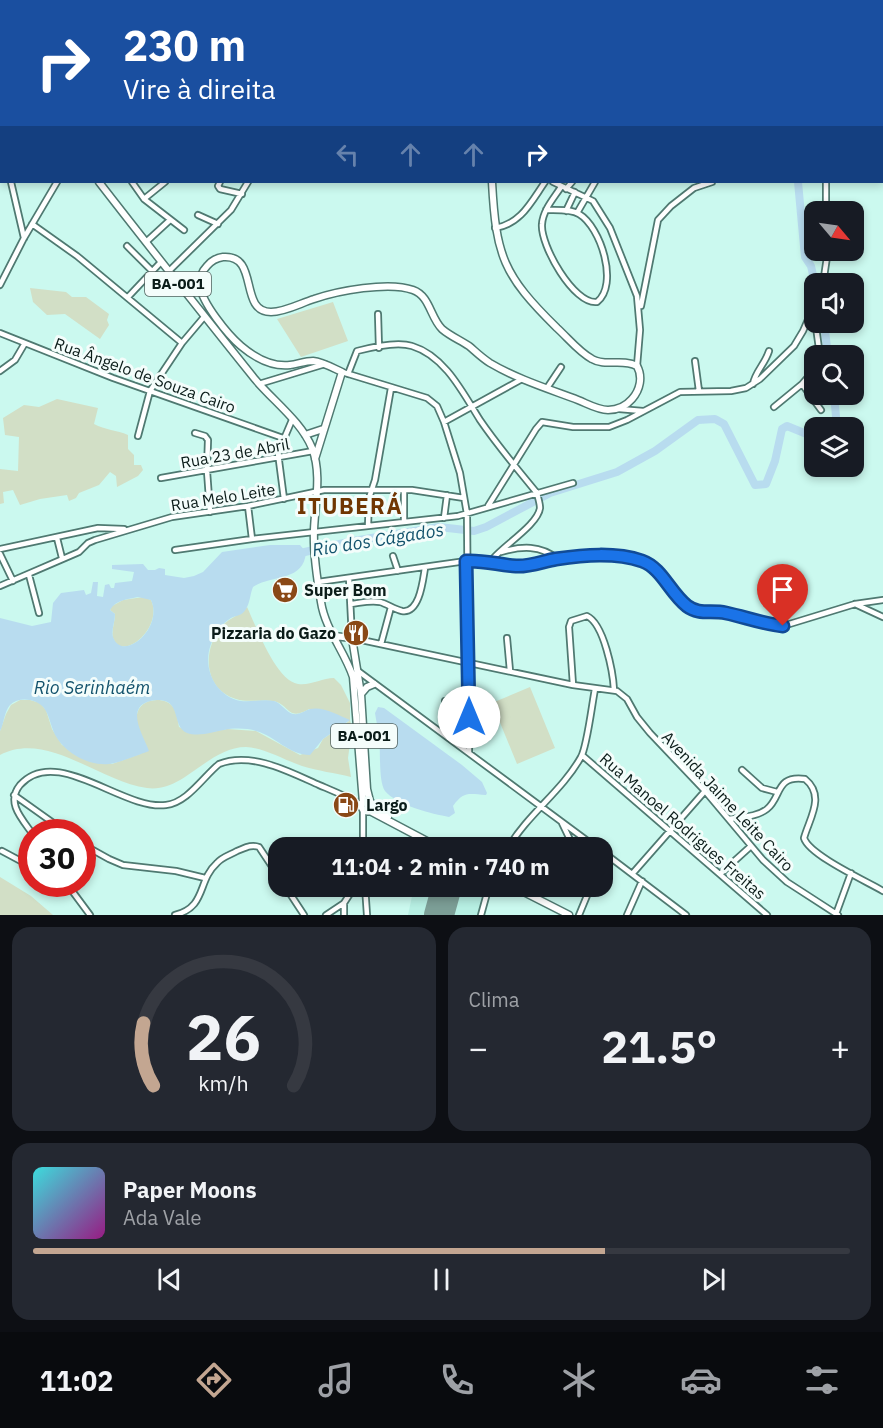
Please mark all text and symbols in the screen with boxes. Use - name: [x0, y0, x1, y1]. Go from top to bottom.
- text: 230 m: [123, 18, 246, 73]
- icon: right: [24, 24, 102, 102]
- text: Vire à direita: [123, 71, 276, 106]
- icon: left: [331, 138, 364, 171]
- icon: ahead: [394, 138, 427, 171]
- icon: ahead: [457, 138, 490, 171]
- icon: right: [520, 138, 553, 171]
- north arrow: [804, 201, 864, 261]
- map controls: [804, 201, 864, 477]
- road number: BA-001: [145, 272, 211, 296]
- button: sound: [804, 273, 864, 333]
- street label: Rua Ângelo de Souza Cairo: [52, 333, 238, 417]
- button: search: [804, 345, 864, 405]
- button: layers: [804, 417, 864, 477]
- street label: Rua 23 de Abril: [179, 434, 291, 472]
- street label: Rua Melo Leite: [169, 479, 277, 515]
- district label: ITUBERÁ: [297, 491, 403, 520]
- water label: Rio dos Cágados: [310, 518, 445, 561]
- pin: [757, 564, 808, 626]
- icon: arrive: [766, 573, 799, 606]
- supermarket icon: Super Bom: [270, 575, 300, 605]
- place label: Super Bom: [304, 580, 386, 600]
- restaurant icon: Pizzaria do Gazo: [341, 618, 371, 648]
- place label: Pizzaria do Gazo: [211, 623, 336, 643]
- water label: Rio Serinhaém: [34, 676, 150, 699]
- position arrow: [437, 685, 501, 749]
- road number: BA-001: [331, 724, 397, 748]
- street label: Avenida Jaime Leite Cairo: [658, 727, 798, 875]
- street label: Rua Manoel Rodrigues Freitas: [596, 749, 770, 903]
- fuel station icon: Largo: [331, 790, 361, 820]
- place label: Largo: [366, 795, 408, 815]
- speed limit sign: 30: [18, 819, 96, 897]
- text: 11:04 · 2 min · 740 m: [331, 852, 550, 881]
- text: Clima: [469, 986, 520, 1013]
- text: 26: [186, 996, 261, 1077]
- text: 21.5°: [601, 1017, 717, 1075]
- text: −: [469, 1026, 488, 1069]
- text: +: [830, 1026, 850, 1069]
- text: km/h: [199, 1069, 249, 1097]
- text: Paper Moons: [123, 1175, 256, 1204]
- text: Ada Vale: [123, 1204, 202, 1231]
- icon: previous: [153, 1263, 186, 1296]
- icon: pause: [425, 1263, 458, 1296]
- icon: next: [697, 1263, 730, 1296]
- icon: directions: [193, 1359, 235, 1401]
- icon: music: [315, 1359, 357, 1401]
- icon: phone: [436, 1359, 478, 1401]
- icon: climate: [558, 1359, 600, 1401]
- icon: car: [680, 1359, 722, 1401]
- icon: filters: [801, 1359, 843, 1401]
- text: 11:02: [40, 1363, 114, 1398]

